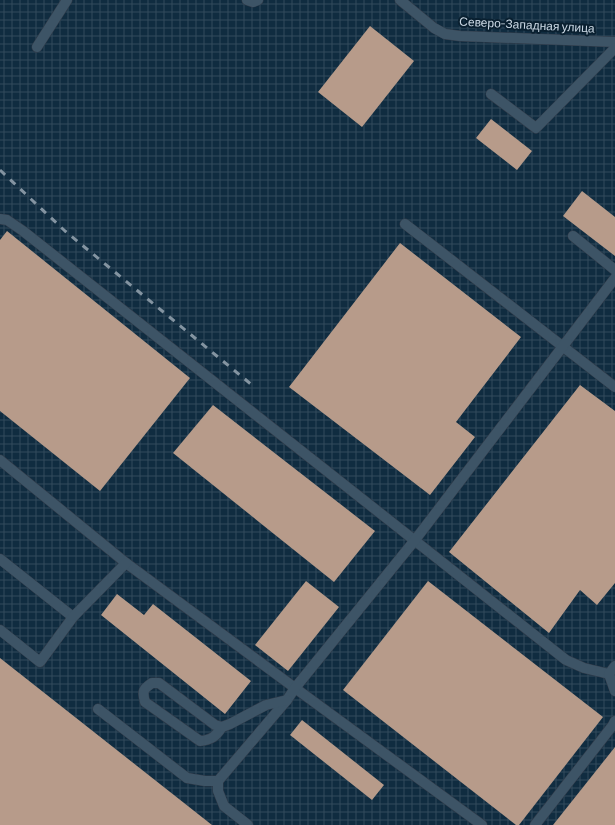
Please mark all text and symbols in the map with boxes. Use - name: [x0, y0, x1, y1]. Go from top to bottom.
- street label: Северо-Западная улица: [459, 13, 595, 36]

